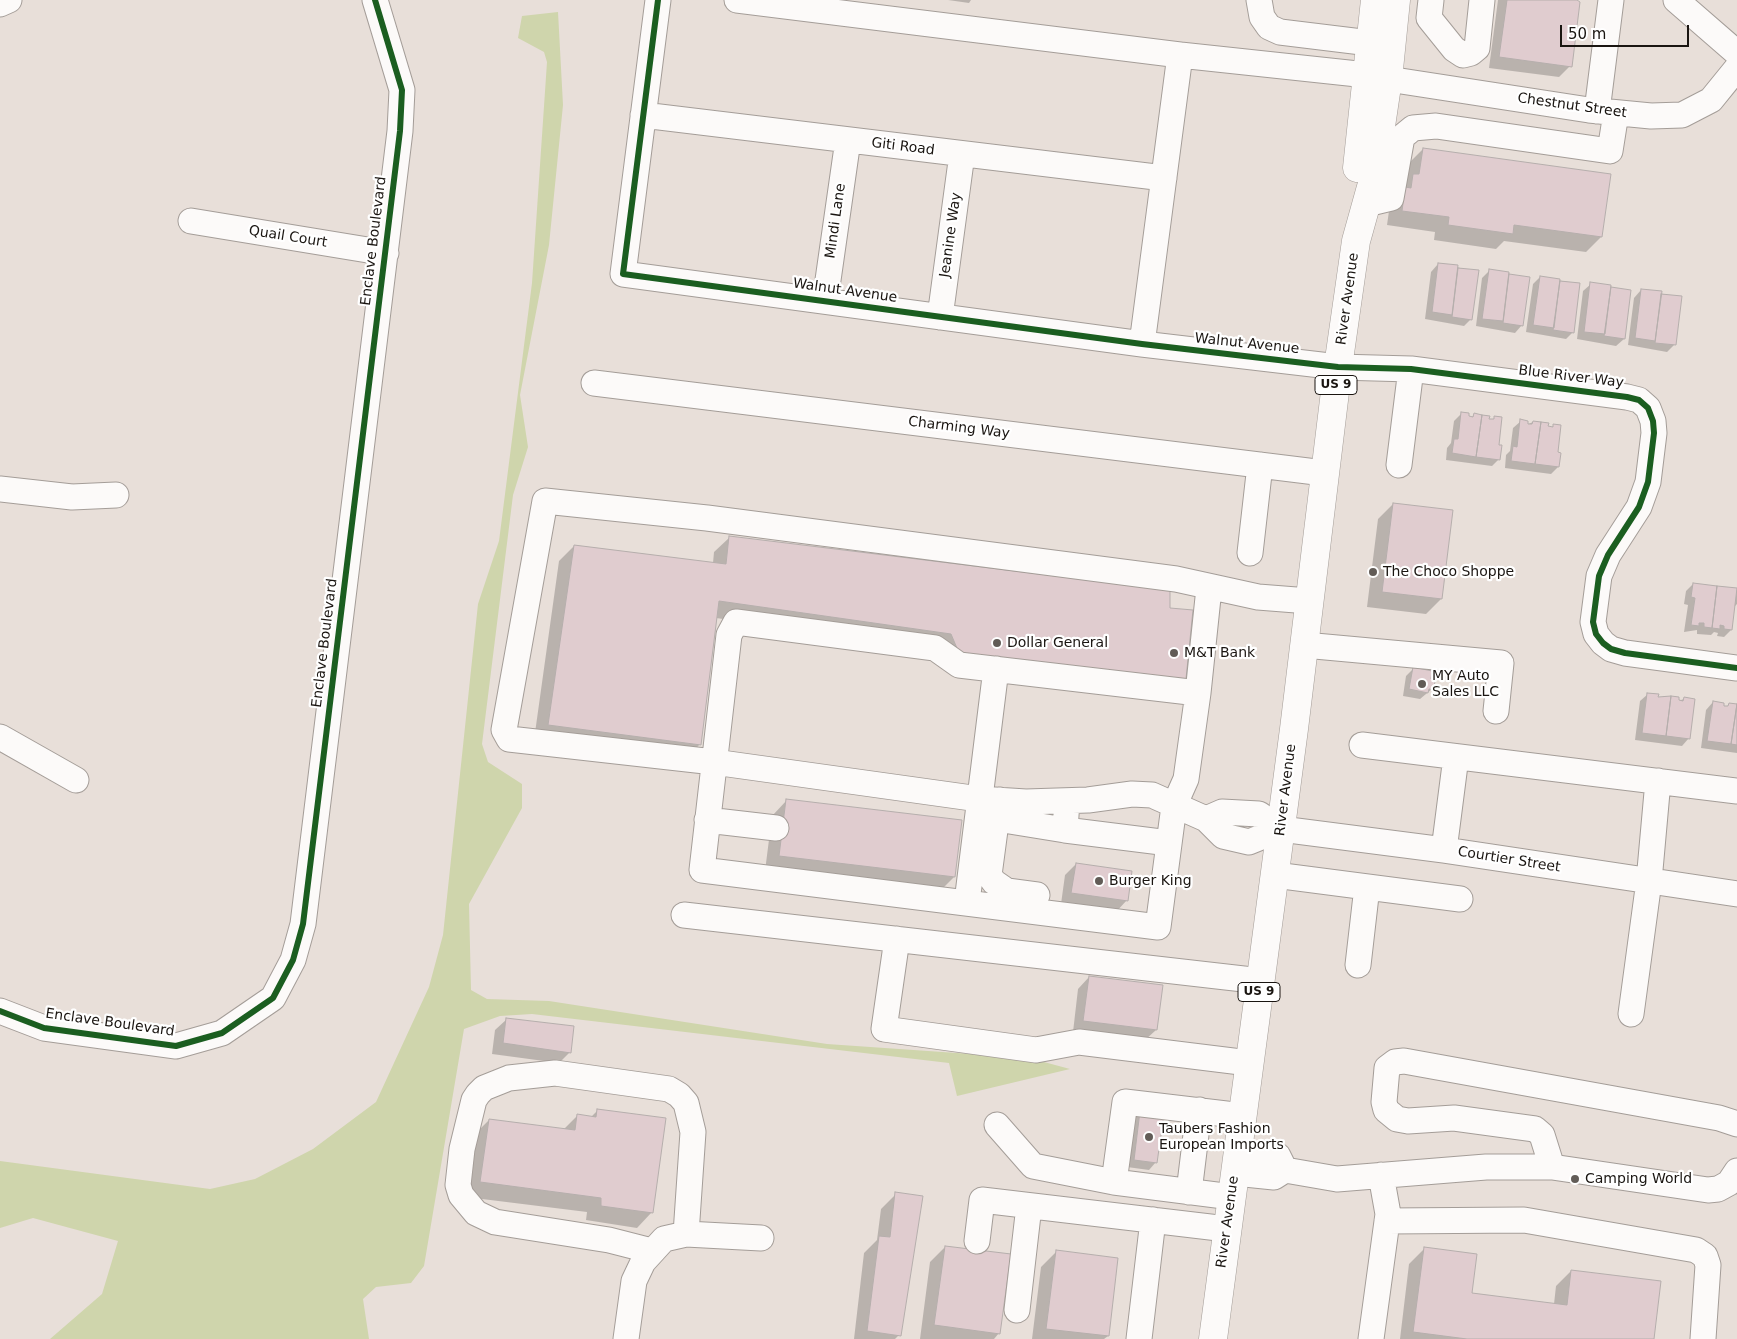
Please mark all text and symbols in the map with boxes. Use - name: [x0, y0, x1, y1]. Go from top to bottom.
- scale bar: [1562, 15, 1691, 47]
- text: 50 m: [1568, 25, 1606, 43]
- street label: Chestnut Street: [1516, 90, 1628, 122]
- street label: Giti Road: [870, 135, 936, 159]
- street label: Enclave Boulevard: [358, 175, 390, 307]
- street label: Mindi Lane: [822, 182, 850, 260]
- street label: Jeanine Way: [937, 191, 965, 279]
- street label: Quail Court: [248, 223, 328, 251]
- street label: River Avenue: [1333, 252, 1363, 346]
- street label: Walnut Avenue: [792, 275, 898, 307]
- street label: Walnut Avenue: [1194, 330, 1300, 358]
- street label: Blue River Way: [1517, 362, 1625, 392]
- road number: US 9: [1315, 376, 1357, 394]
- street label: Charming Way: [907, 413, 1011, 443]
- place label: The Choco Shoppe: [1383, 564, 1514, 580]
- marker: The Choco Shoppe: [1367, 566, 1379, 578]
- street label: Enclave Boulevard: [309, 577, 341, 709]
- place label: Dollar General: [1007, 635, 1108, 651]
- marker: Dollar General: [991, 637, 1003, 649]
- place label: M&T Bank: [1184, 645, 1255, 661]
- marker: M&T Bank: [1168, 647, 1180, 659]
- place label: MY Auto Sales LLC: [1432, 668, 1499, 700]
- marker: MY Auto Sales LLC: [1416, 678, 1428, 690]
- street label: River Avenue: [1272, 743, 1300, 837]
- street label: Courtier Street: [1456, 844, 1562, 876]
- place label: Burger King: [1109, 873, 1192, 889]
- marker: Burger King: [1093, 875, 1105, 887]
- road number: US 9: [1238, 982, 1280, 1002]
- street label: Enclave Boulevard: [44, 1006, 176, 1040]
- place label: Taubers Fashion European Imports: [1159, 1121, 1284, 1154]
- marker: Taubers Fashion European Imports: [1143, 1131, 1155, 1143]
- place label: Camping World: [1585, 1171, 1692, 1187]
- marker: Camping World: [1569, 1173, 1581, 1185]
- street label: River Avenue: [1213, 1175, 1243, 1269]

